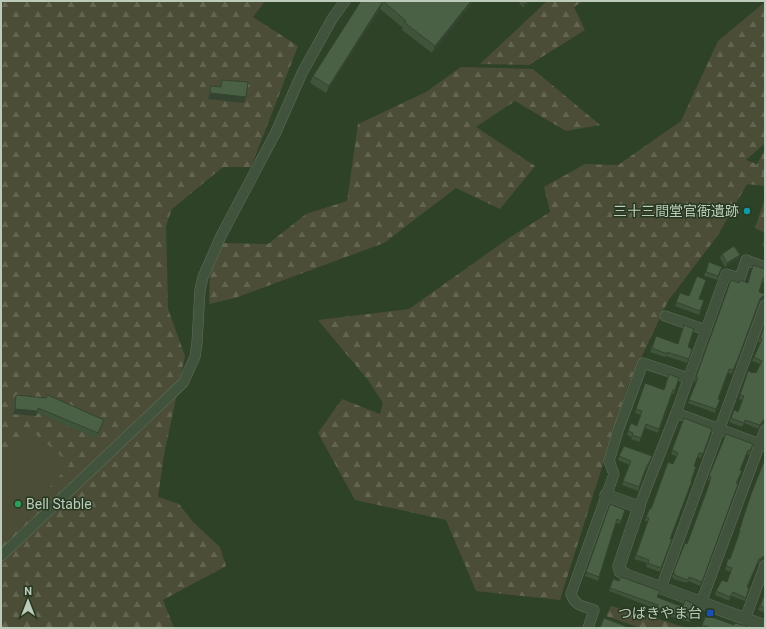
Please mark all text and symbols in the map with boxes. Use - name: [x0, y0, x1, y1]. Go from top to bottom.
- place label: 三十三間堂官衙遺跡: [613, 203, 739, 219]
- marker: 三十三間堂官衙遺跡: [742, 206, 752, 216]
- place label: Bell Stable: [26, 496, 92, 512]
- marker: Bell Stable: [13, 499, 23, 509]
- north arrow: [8, 581, 48, 621]
- text: N: [24, 585, 32, 598]
- place label: つばきやま台: [618, 605, 702, 621]
- marker: つばきやま台: [705, 608, 715, 618]

